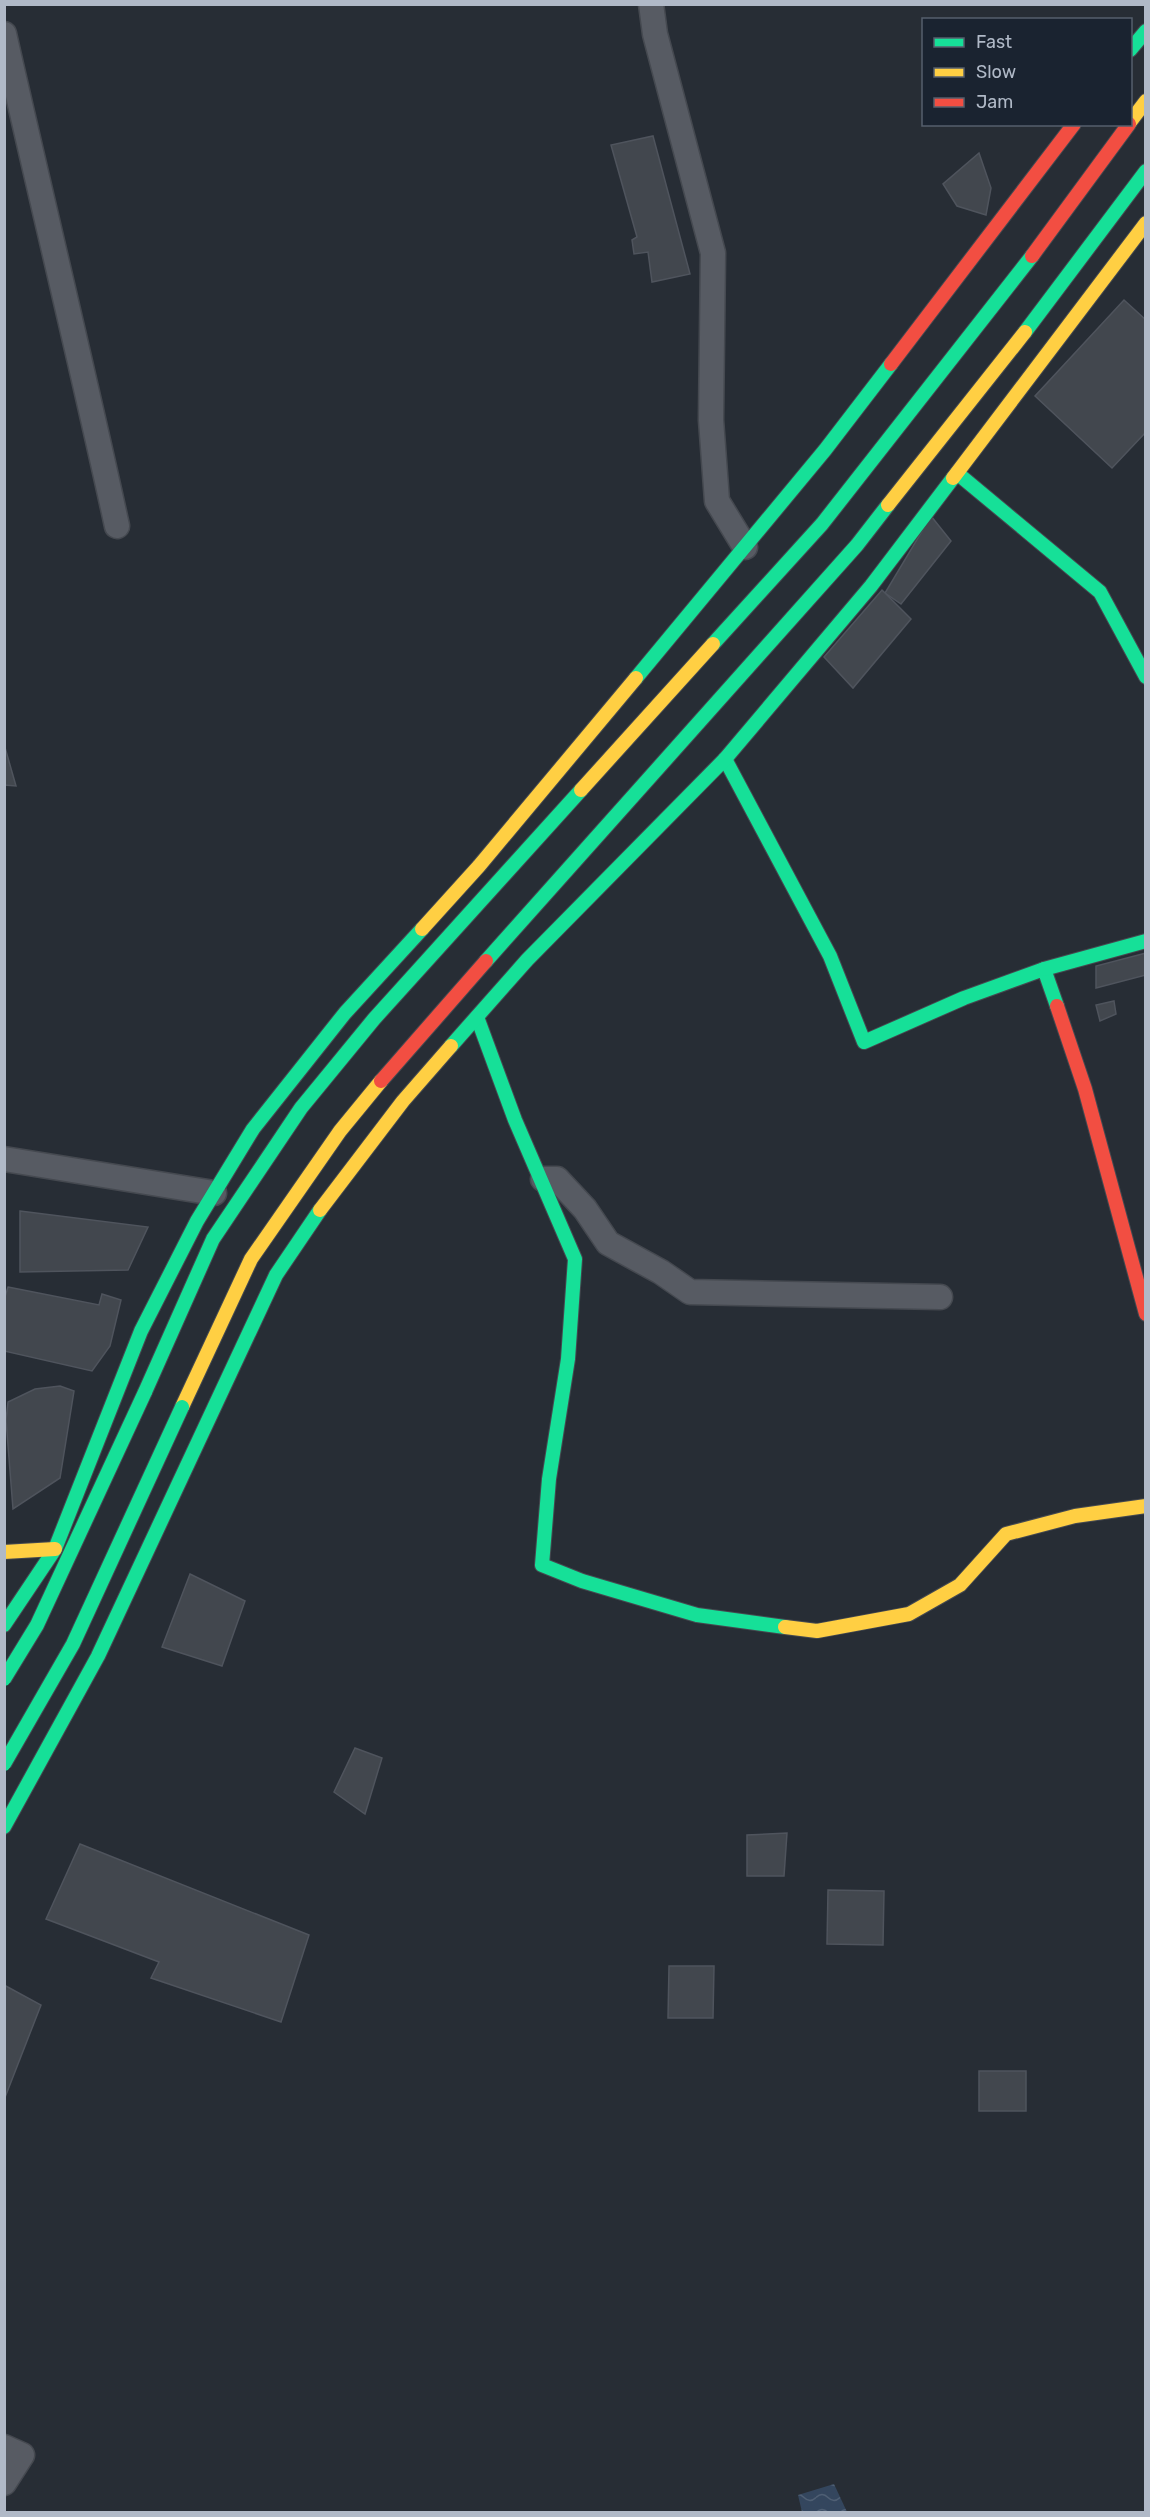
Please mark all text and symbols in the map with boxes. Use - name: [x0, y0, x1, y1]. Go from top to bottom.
- legend: [922, 18, 1132, 126]
- text: Fast: [976, 31, 1012, 53]
- text: Slow: [976, 61, 1016, 83]
- text: Jam: [976, 91, 1013, 113]

